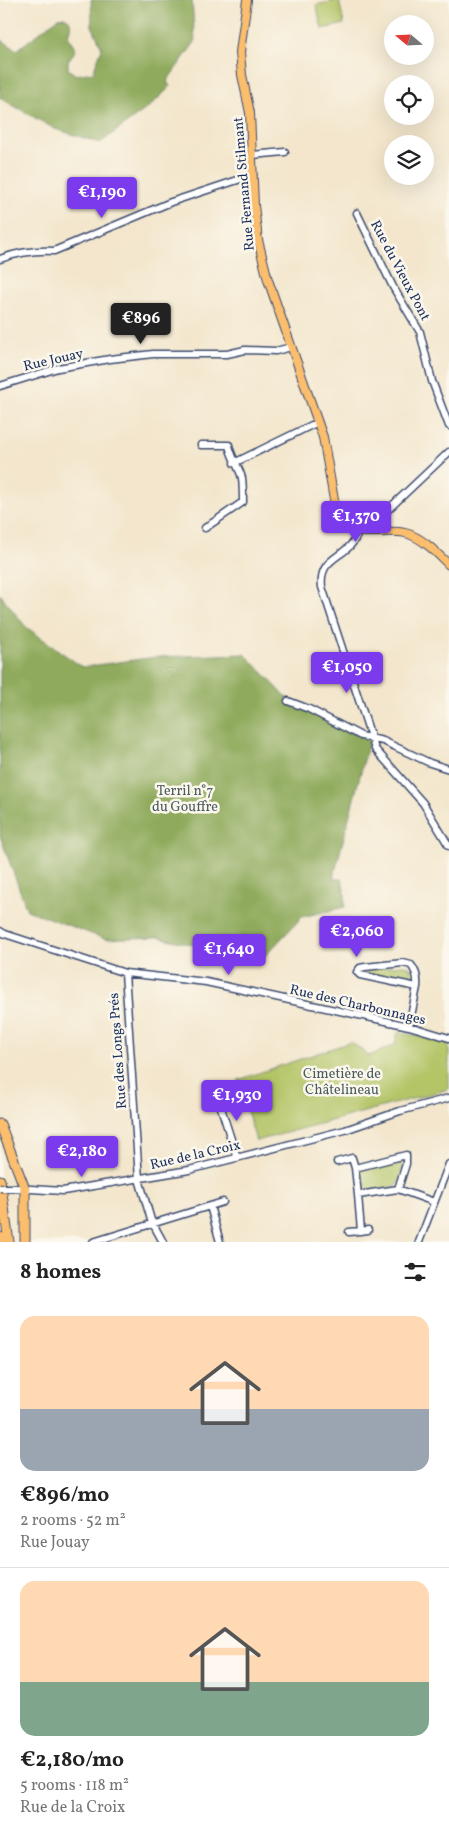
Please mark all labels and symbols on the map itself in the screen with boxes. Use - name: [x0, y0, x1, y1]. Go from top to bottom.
- north arrow: [384, 15, 434, 65]
- street label: Rue Fernand Stilmant: [229, 116, 260, 252]
- pin: €1,190: [61, 176, 143, 219]
- street label: Rue du Vieux Pont: [365, 217, 434, 324]
- pin: €896: [111, 302, 171, 345]
- street label: Rue Jouay: [21, 344, 86, 377]
- pin: €1,370: [315, 500, 397, 543]
- pin: €1,050: [306, 652, 388, 694]
- park label: Terril n°7 du Gouffre: [152, 782, 218, 817]
- pin: €2,060: [316, 916, 398, 958]
- pin: €1,640: [188, 934, 270, 976]
- street label: Rue des Charbonnages: [288, 981, 428, 1030]
- street label: Rue des Longs Prés: [105, 992, 132, 1110]
- park label: Cimetière de Châtelineau: [303, 1065, 381, 1100]
- pin: €1,930: [196, 1080, 278, 1122]
- pin: €2,180: [41, 1136, 123, 1178]
- street label: Rue de la Croix: [148, 1136, 242, 1175]

